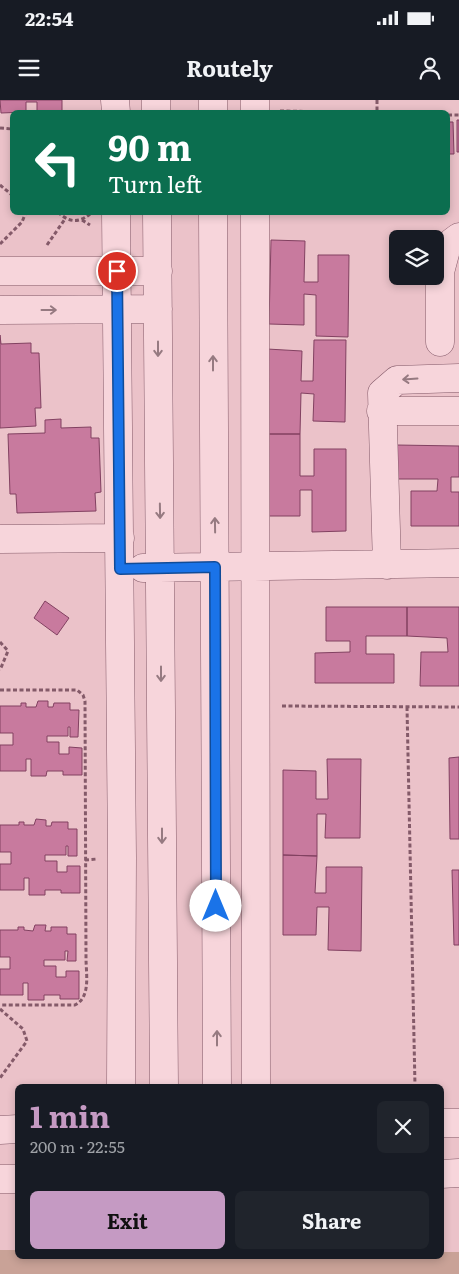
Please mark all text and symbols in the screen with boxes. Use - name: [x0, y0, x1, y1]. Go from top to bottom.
- text: 22:54: [25, 4, 73, 32]
- text: Routely: [186, 51, 273, 84]
- icon: menu: [15, 54, 43, 82]
- icon: person: [416, 54, 444, 82]
- text: 90 m: [108, 120, 192, 172]
- icon: left: [25, 130, 90, 195]
- text: Turn left: [108, 167, 202, 200]
- map controls: [389, 230, 444, 285]
- button: layers: [389, 230, 444, 285]
- pin: [96, 250, 138, 292]
- icon: arrive: [103, 257, 131, 285]
- one-way arrow: [40, 305, 56, 315]
- one-way arrow: [153, 340, 163, 356]
- one-way arrow: [208, 355, 218, 371]
- one-way arrow: [403, 374, 419, 383]
- one-way arrow: [155, 503, 164, 519]
- one-way arrow: [210, 517, 220, 534]
- one-way arrow: [156, 665, 166, 681]
- one-way arrow: [157, 828, 167, 844]
- position arrow: [189, 879, 241, 931]
- one-way arrow: [212, 1030, 222, 1046]
- text: 1 min: [30, 1093, 110, 1137]
- button: close: [377, 1101, 429, 1153]
- text: 200 m · 22:55: [30, 1134, 125, 1158]
- button: Exit: [30, 1191, 225, 1249]
- button: Share: [235, 1191, 429, 1249]

